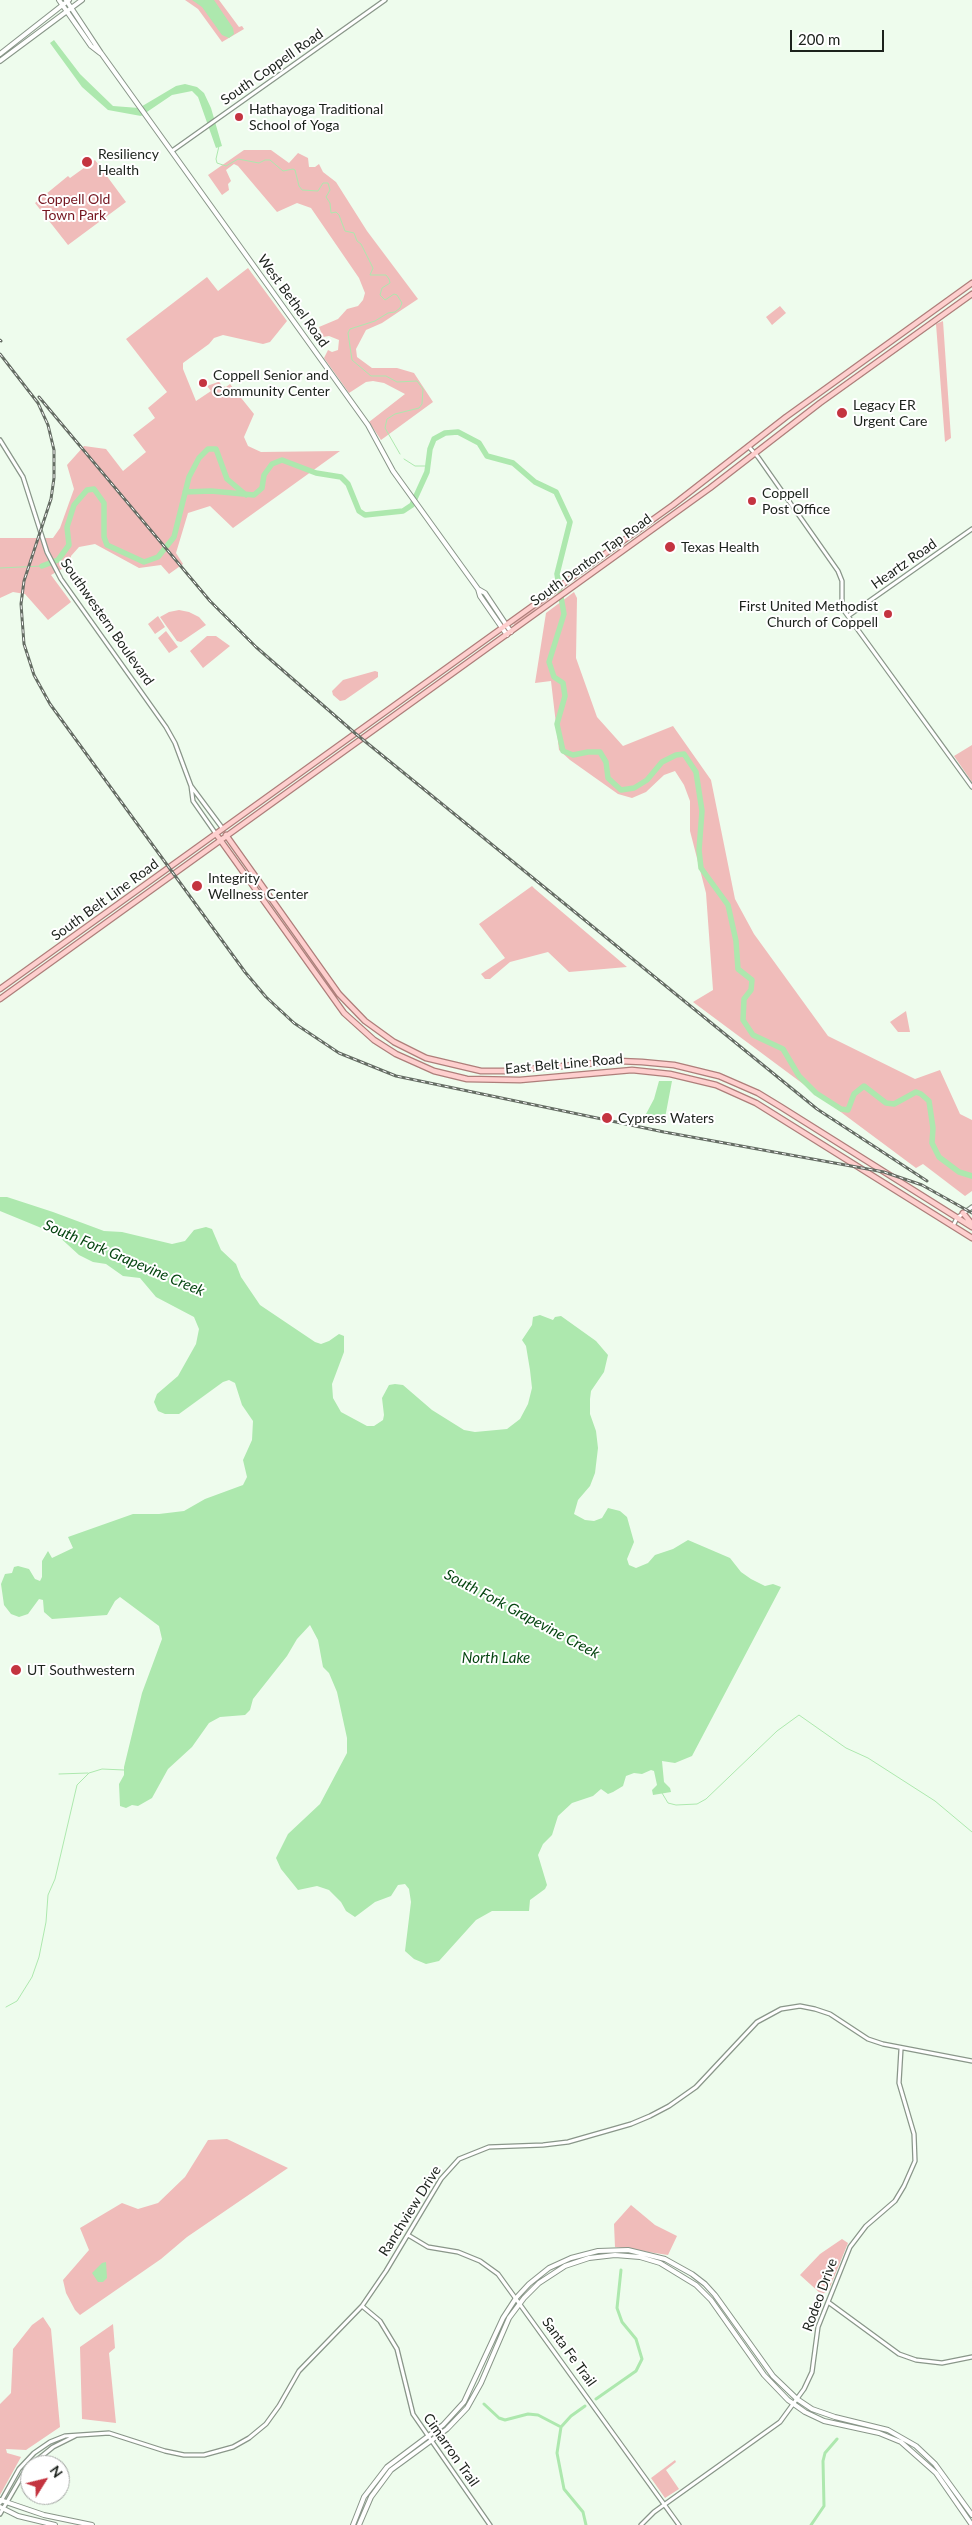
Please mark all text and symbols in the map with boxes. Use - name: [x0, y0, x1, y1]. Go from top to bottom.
- scale bar: [792, 20, 886, 52]
- street label: South Coppell Road: [218, 25, 326, 109]
- text: 200 m: [798, 30, 840, 48]
- place label: Hathayoga Traditional School of Yoga: [249, 101, 383, 134]
- marker: Hathayoga Traditional School of Yoga: [233, 111, 245, 123]
- place label: Resiliency Health: [98, 146, 159, 178]
- marker: Resiliency Health: [80, 155, 94, 169]
- park label: Coppell Old Town Park: [38, 191, 110, 223]
- street label: West Bethel Road: [254, 251, 332, 351]
- place label: Coppell Senior and Community Center: [213, 367, 330, 400]
- marker: Coppell Senior and Community Center: [197, 377, 209, 389]
- place label: Legacy ER Urgent Care: [853, 397, 927, 430]
- marker: Legacy ER Urgent Care: [835, 406, 849, 420]
- place label: Coppell Post Office: [762, 485, 830, 518]
- marker: Coppell Post Office: [746, 495, 758, 507]
- street label: South Denton Tap Road: [527, 510, 655, 610]
- street label: Heartz Road: [868, 535, 940, 593]
- place label: Texas Health: [681, 539, 759, 555]
- marker: Texas Health: [663, 540, 677, 554]
- street label: Southwestern Boulevard: [57, 555, 157, 689]
- place label: First United Methodist Church of Coppell: [739, 598, 878, 630]
- marker: First United Methodist Church of Coppell: [882, 608, 894, 620]
- street label: South Belt Line Road: [48, 855, 162, 945]
- place label: Integrity Wellness Center: [208, 870, 308, 902]
- marker: Integrity Wellness Center: [190, 879, 204, 893]
- street label: East Belt Line Road: [504, 1050, 624, 1078]
- place label: Cypress Waters: [618, 1110, 714, 1126]
- marker: Cypress Waters: [600, 1111, 614, 1125]
- water label: South Fork Grapevine Creek: [41, 1216, 207, 1300]
- water label: South Fork Grapevine Creek: [441, 1565, 603, 1663]
- water label: North Lake: [462, 1649, 530, 1667]
- place label: UT Southwestern: [27, 1662, 135, 1678]
- marker: UT Southwestern: [9, 1663, 23, 1677]
- street label: Ranchview Drive: [375, 2163, 445, 2259]
- street label: Rodeo Drive: [799, 2256, 841, 2334]
- street label: Santa Fe Trail: [538, 2314, 600, 2390]
- street label: Cimarron Trail: [420, 2410, 482, 2490]
- north arrow: [20, 2455, 70, 2505]
- text: N: [47, 2462, 67, 2481]

